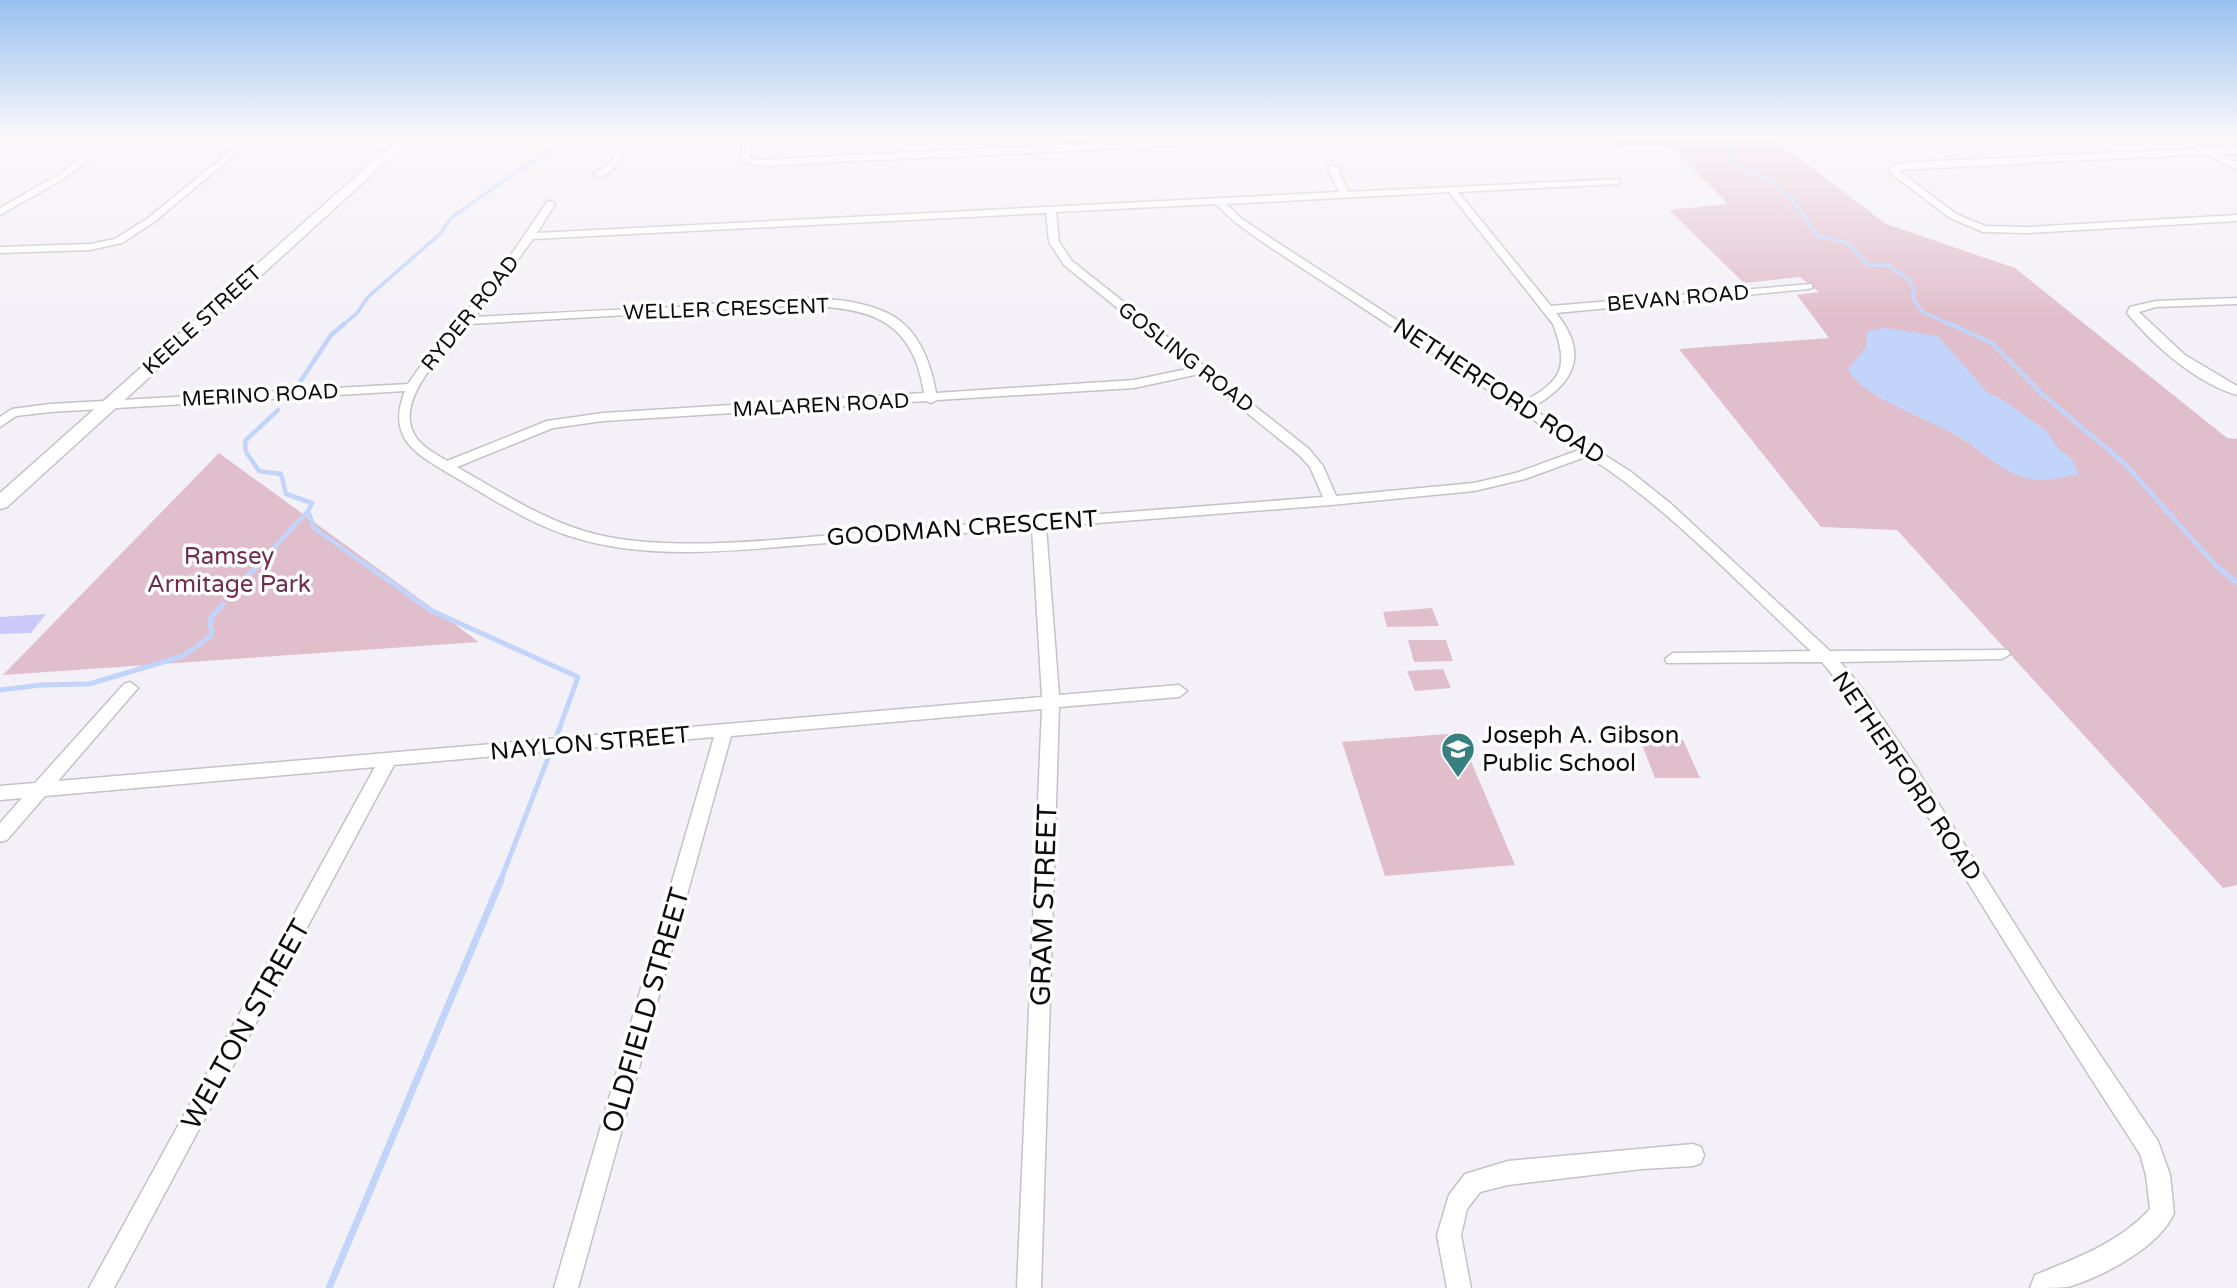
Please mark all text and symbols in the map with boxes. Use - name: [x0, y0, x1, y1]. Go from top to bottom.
- street label: RYDER ROAD: [416, 251, 524, 376]
- street label: KEELE STREET: [138, 260, 267, 380]
- street label: BEVAN ROAD: [1606, 280, 1750, 317]
- street label: WELLER CRESCENT: [623, 293, 830, 326]
- street label: GOSLING ROAD: [1113, 297, 1259, 418]
- street label: NETHERFORD ROAD: [1387, 312, 1610, 471]
- street label: MERINO ROAD: [181, 379, 339, 412]
- street label: MALAREN ROAD: [732, 388, 910, 423]
- street label: GOODMAN CRESCENT: [826, 505, 1099, 552]
- park label: Ramsey Armitage Park: [147, 542, 311, 599]
- street label: NETHERFORD ROAD: [1826, 666, 1988, 887]
- street label: NAYLON STREET: [489, 720, 692, 767]
- place label: Joseph A. Gibson Public School: [1482, 721, 1679, 778]
- school or university icon: Joseph A. Gibson Public School: [1439, 730, 1477, 779]
- street label: GRAM STREET: [1023, 803, 1065, 1007]
- street label: OLDFIELD STREET: [595, 884, 697, 1137]
- street label: WELTON STREET: [174, 913, 318, 1136]

